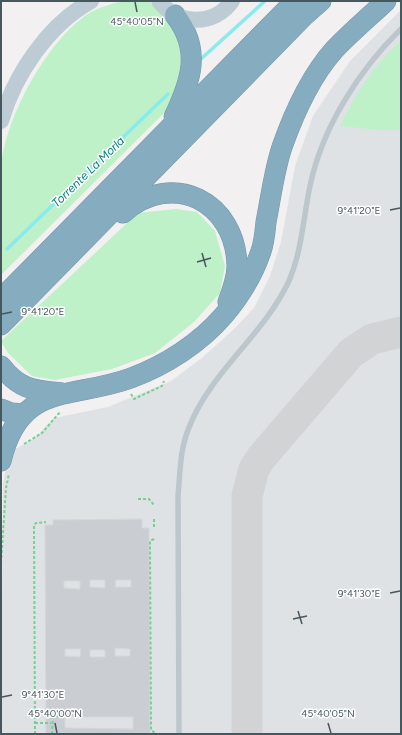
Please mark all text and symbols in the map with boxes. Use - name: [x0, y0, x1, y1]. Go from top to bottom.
- text: 45°40'05"N: [110, 15, 164, 28]
- water label: Torrente La Morla: [49, 134, 127, 210]
- text: 9°41'20"E: [338, 204, 380, 217]
- text: 9°41'20"E: [22, 305, 64, 318]
- text: 9°41'30"E: [338, 587, 380, 600]
- text: 9°41'30"E: [22, 688, 64, 701]
- text: 45°40'00"N: [28, 707, 82, 720]
- text: 45°40'05"N: [301, 707, 355, 720]

